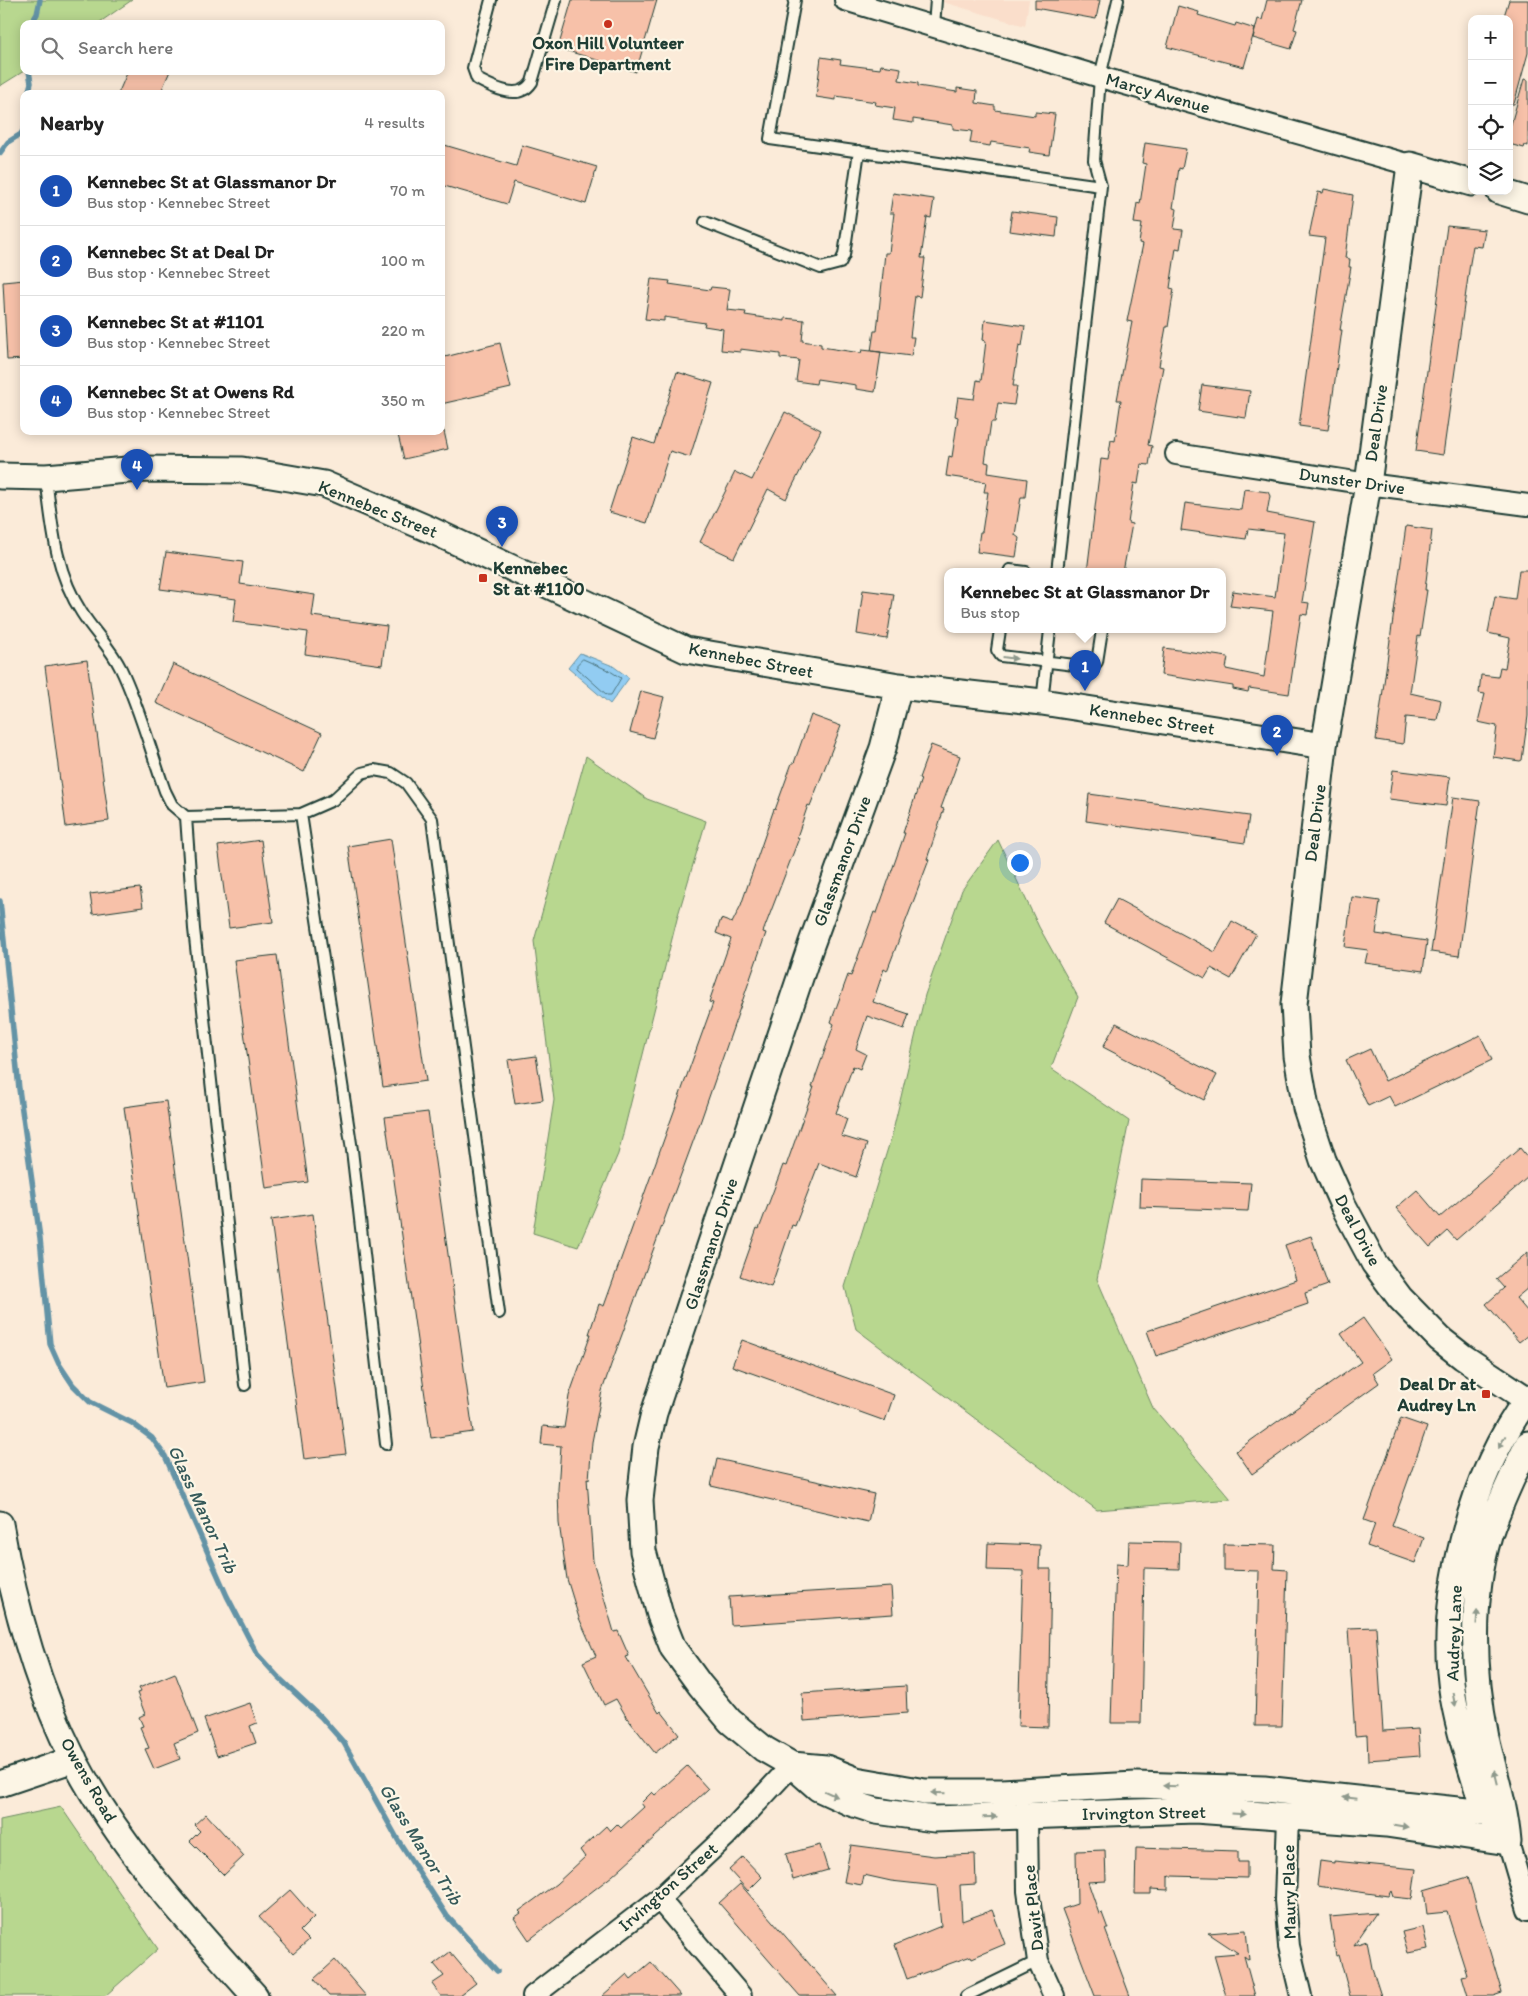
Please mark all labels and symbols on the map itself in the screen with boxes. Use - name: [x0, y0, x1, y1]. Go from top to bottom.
- marker: Oxon Hill Volunteer Fire Department: [602, 18, 614, 30]
- place label: Oxon Hill Volunteer Fire Department: [532, 32, 685, 75]
- street label: Marcy Avenue: [1103, 68, 1213, 118]
- street label: Deal Drive: [1360, 383, 1392, 463]
- pin: 4: [121, 449, 153, 490]
- street label: Dunster Drive: [1298, 463, 1406, 499]
- street label: Kennebec Street: [315, 475, 441, 543]
- pin: 3: [486, 506, 518, 547]
- place label: Kennebec St at #1100: [493, 557, 585, 600]
- marker: Kennebec St at #1100: [477, 572, 489, 584]
- street label: Kennebec Street: [687, 637, 816, 683]
- pin: 1: [1069, 650, 1101, 691]
- one-way arrow: [1002, 654, 1018, 662]
- street label: Kennebec Street: [1088, 698, 1217, 740]
- pin: 2: [1261, 715, 1293, 756]
- street label: Deal Drive: [1299, 783, 1331, 863]
- street label: Glassmanor Drive: [808, 793, 876, 929]
- your location: [1007, 850, 1033, 876]
- street label: Glassmanor Drive: [679, 1175, 743, 1313]
- street label: Deal Drive: [1330, 1190, 1386, 1270]
- place label: Deal Dr at Audrey Ln: [1397, 1373, 1477, 1416]
- marker: Deal Dr at Audrey Ln: [1480, 1388, 1492, 1400]
- one-way arrow: [1498, 1434, 1506, 1449]
- water label: Glass Manor Trib: [163, 1441, 243, 1578]
- street label: Audrey Lane: [1441, 1584, 1467, 1682]
- one-way arrow: [1474, 1608, 1482, 1624]
- one-way arrow: [1450, 1693, 1458, 1708]
- street label: Owens Road: [56, 1733, 122, 1827]
- one-way arrow: [1492, 1770, 1500, 1785]
- water label: Glass Manor Trib: [374, 1779, 468, 1910]
- one-way arrow: [1162, 1781, 1178, 1789]
- one-way arrow: [930, 1789, 946, 1797]
- one-way arrow: [824, 1791, 838, 1799]
- one-way arrow: [1342, 1794, 1358, 1802]
- street label: Irvington Street: [1082, 1801, 1206, 1825]
- one-way arrow: [1232, 1810, 1248, 1818]
- one-way arrow: [982, 1813, 998, 1821]
- one-way arrow: [1394, 1823, 1410, 1831]
- street label: Irvington Street: [614, 1838, 722, 1936]
- street label: Maury Place: [1277, 1844, 1301, 1940]
- street label: Davit Place: [1018, 1864, 1048, 1952]

